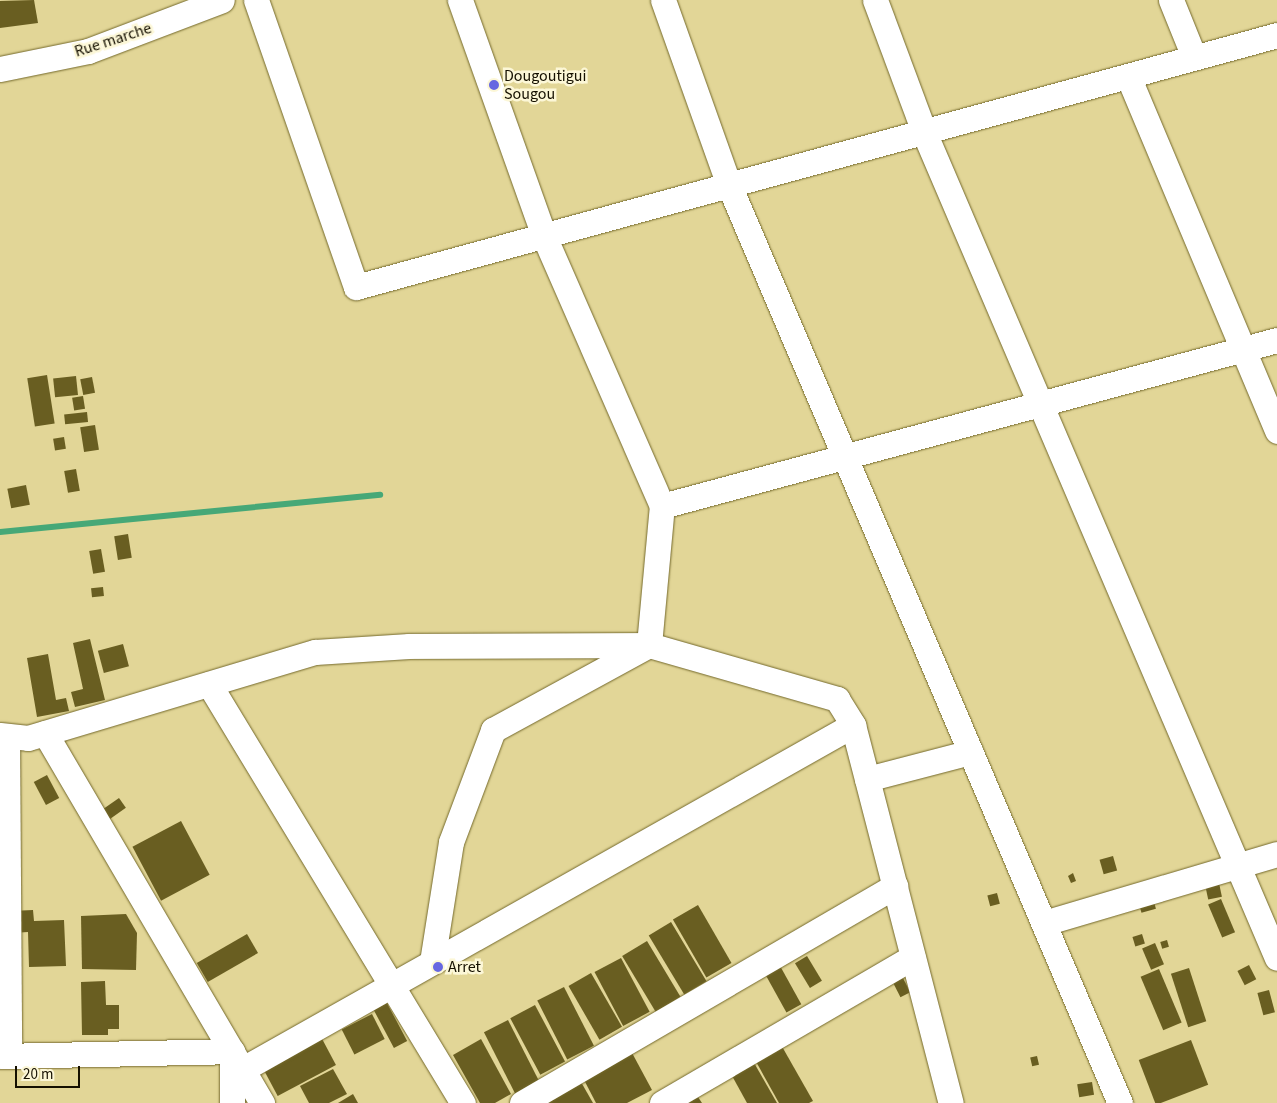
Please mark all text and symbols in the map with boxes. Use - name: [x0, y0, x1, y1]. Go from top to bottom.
- street label: Rue marche: [72, 19, 154, 61]
- place label: Dougoutigui Sougou: [504, 66, 586, 104]
- marker: Dougoutigui Sougou: [488, 79, 500, 91]
- place label: Arret: [448, 957, 481, 977]
- marker: Arret: [432, 961, 444, 973]
- scale bar: [18, 1056, 82, 1088]
- text: 20 m: [23, 1064, 53, 1085]

